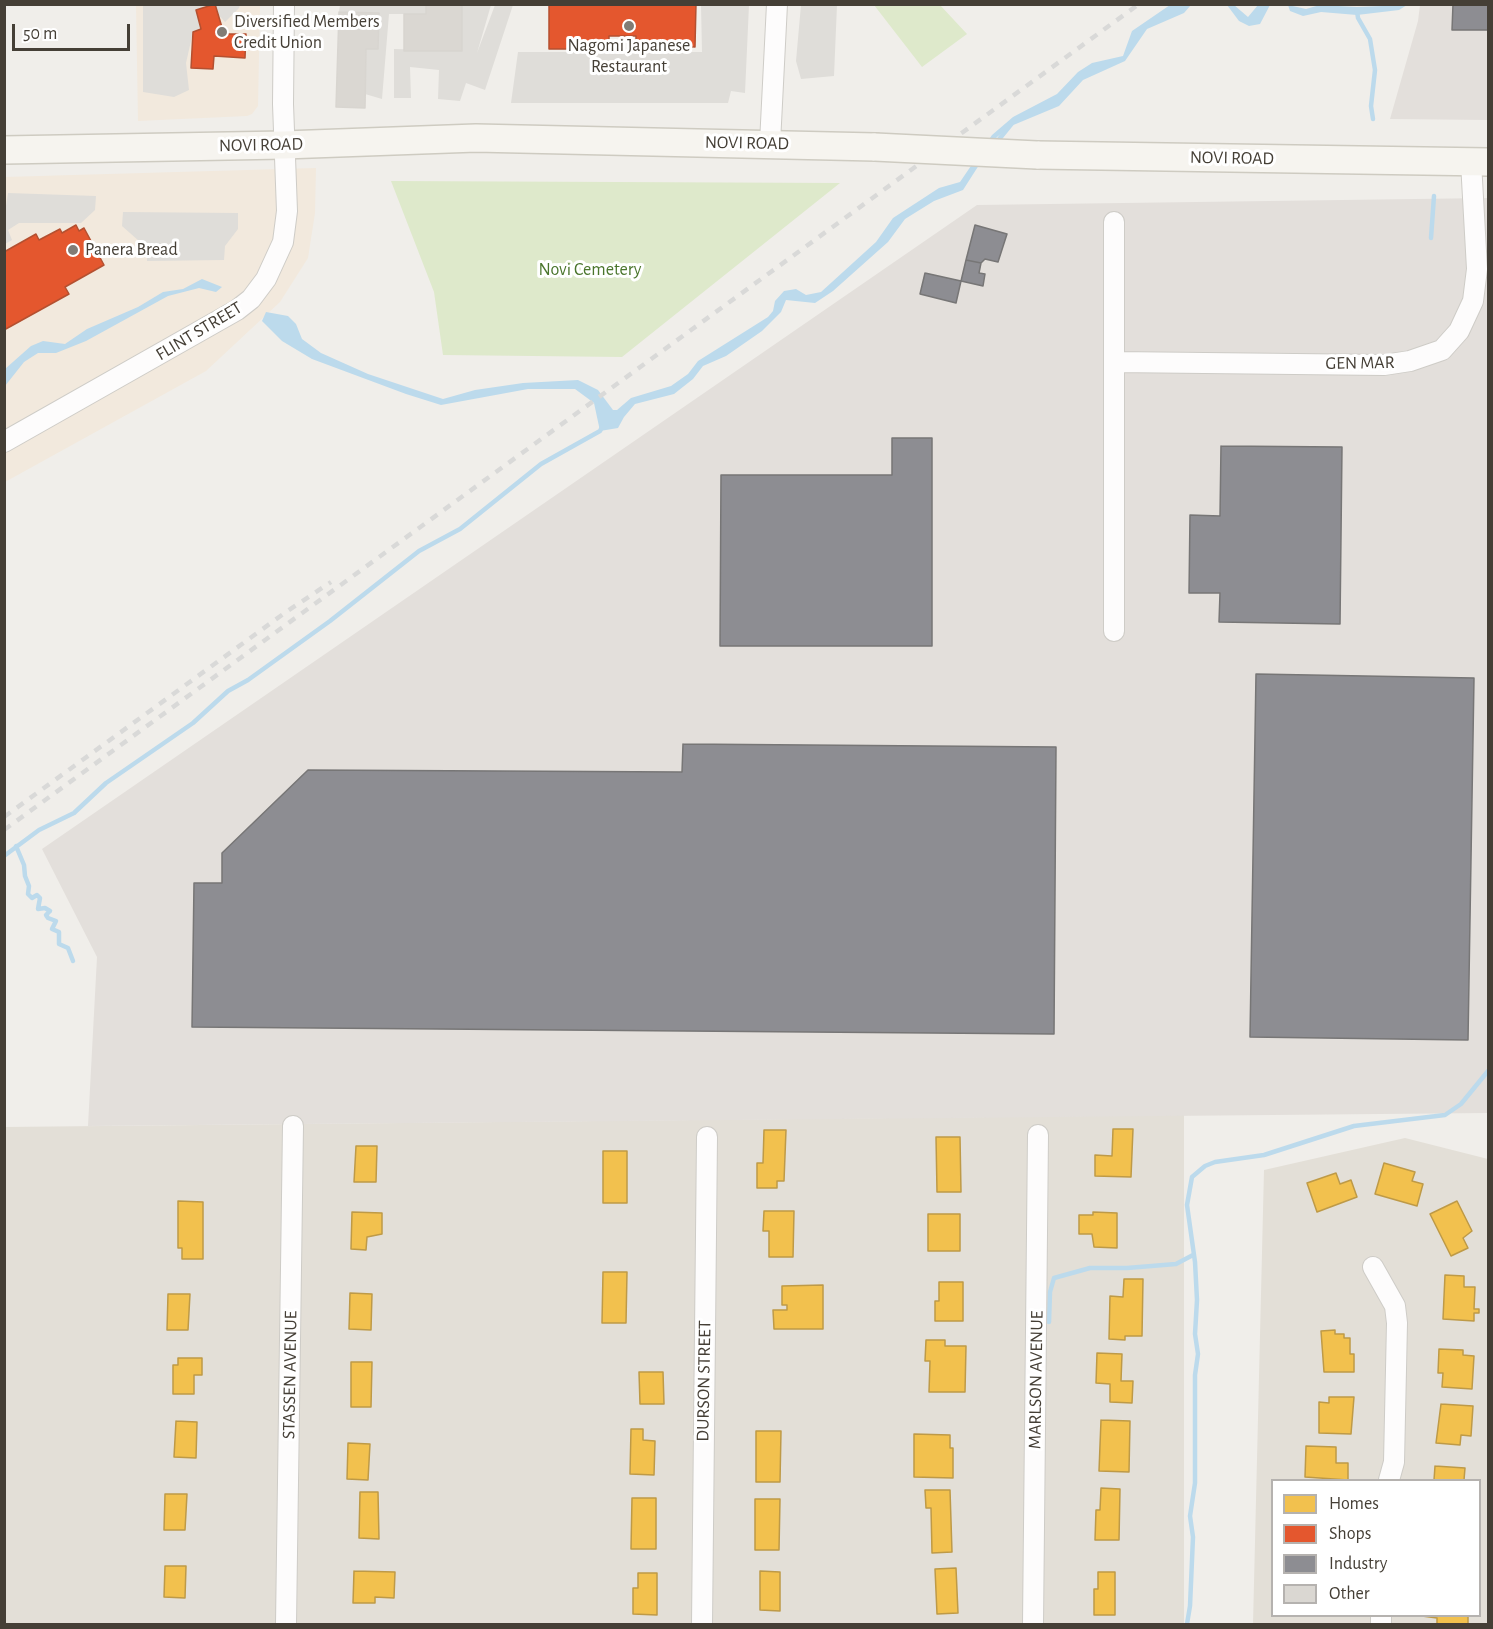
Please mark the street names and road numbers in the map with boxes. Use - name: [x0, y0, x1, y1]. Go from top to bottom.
- street label: NOVI ROAD: [705, 131, 789, 155]
- street label: NOVI ROAD: [219, 133, 303, 157]
- street label: NOVI ROAD: [1190, 146, 1274, 170]
- street label: FLINT STREET: [152, 297, 246, 365]
- street label: GEN MAR: [1325, 352, 1395, 374]
- street label: STASSEN AVENUE: [278, 1311, 302, 1439]
- street label: MARLSON AVENUE: [1024, 1311, 1048, 1449]
- street label: DURSON STREET: [692, 1320, 716, 1442]

